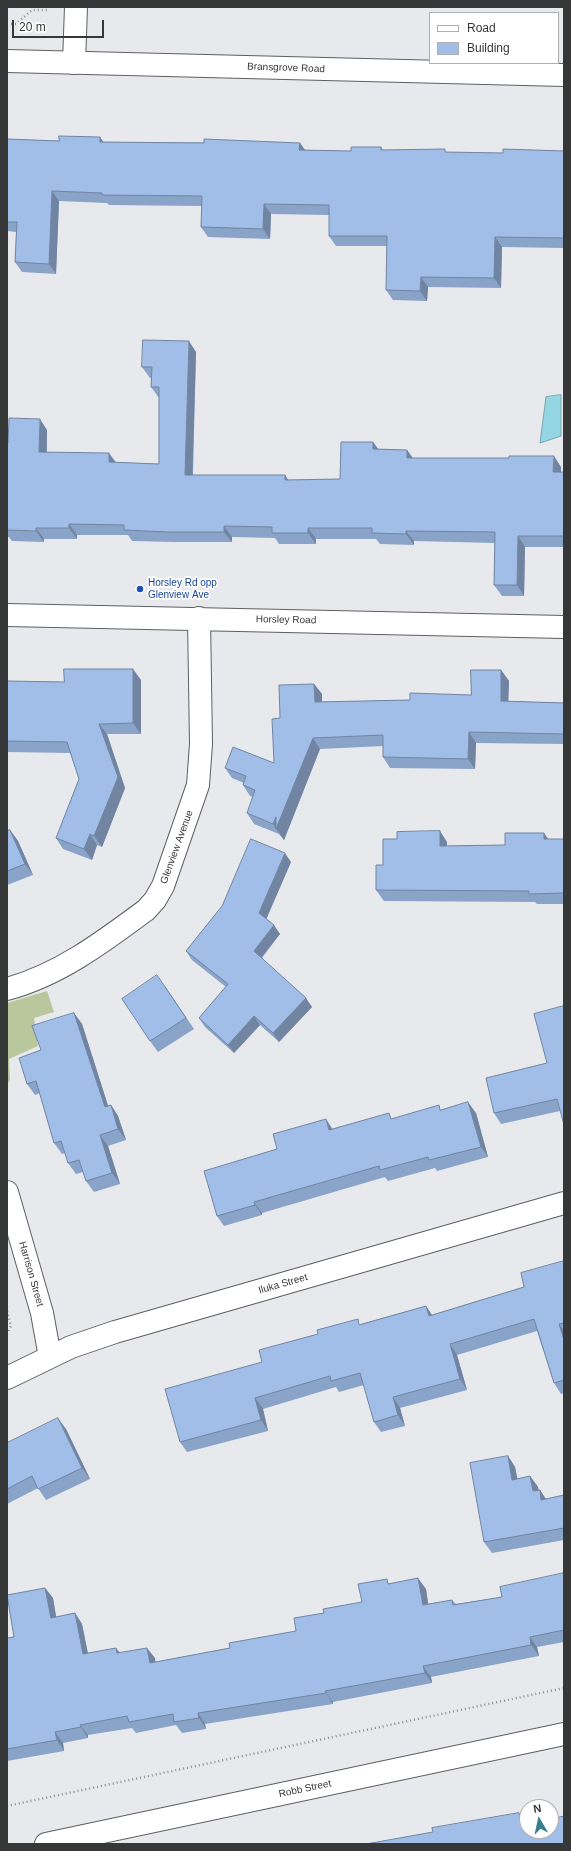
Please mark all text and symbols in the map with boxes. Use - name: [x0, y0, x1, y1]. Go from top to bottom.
- scale bar: [14, 12, 106, 38]
- legend: [429, 12, 559, 64]
- text: 20 m: [19, 20, 46, 34]
- text: Road: [467, 21, 496, 35]
- text: Building: [467, 41, 510, 55]
- street label: Bransgrove Road: [247, 61, 325, 75]
- place label: Horsley Rd opp Glenview Ave: [148, 577, 217, 600]
- marker: Horsley Rd opp Glenview Ave: [135, 584, 145, 594]
- street label: Horsley Road: [256, 613, 316, 627]
- street label: Glenview Avenue: [158, 808, 196, 886]
- street label: Harrison Street: [16, 1240, 46, 1308]
- street label: Iluka Street: [257, 1271, 309, 1297]
- street label: Robb Street: [278, 1778, 332, 1800]
- north arrow: [519, 1799, 559, 1839]
- text: N: [532, 1802, 542, 1815]

